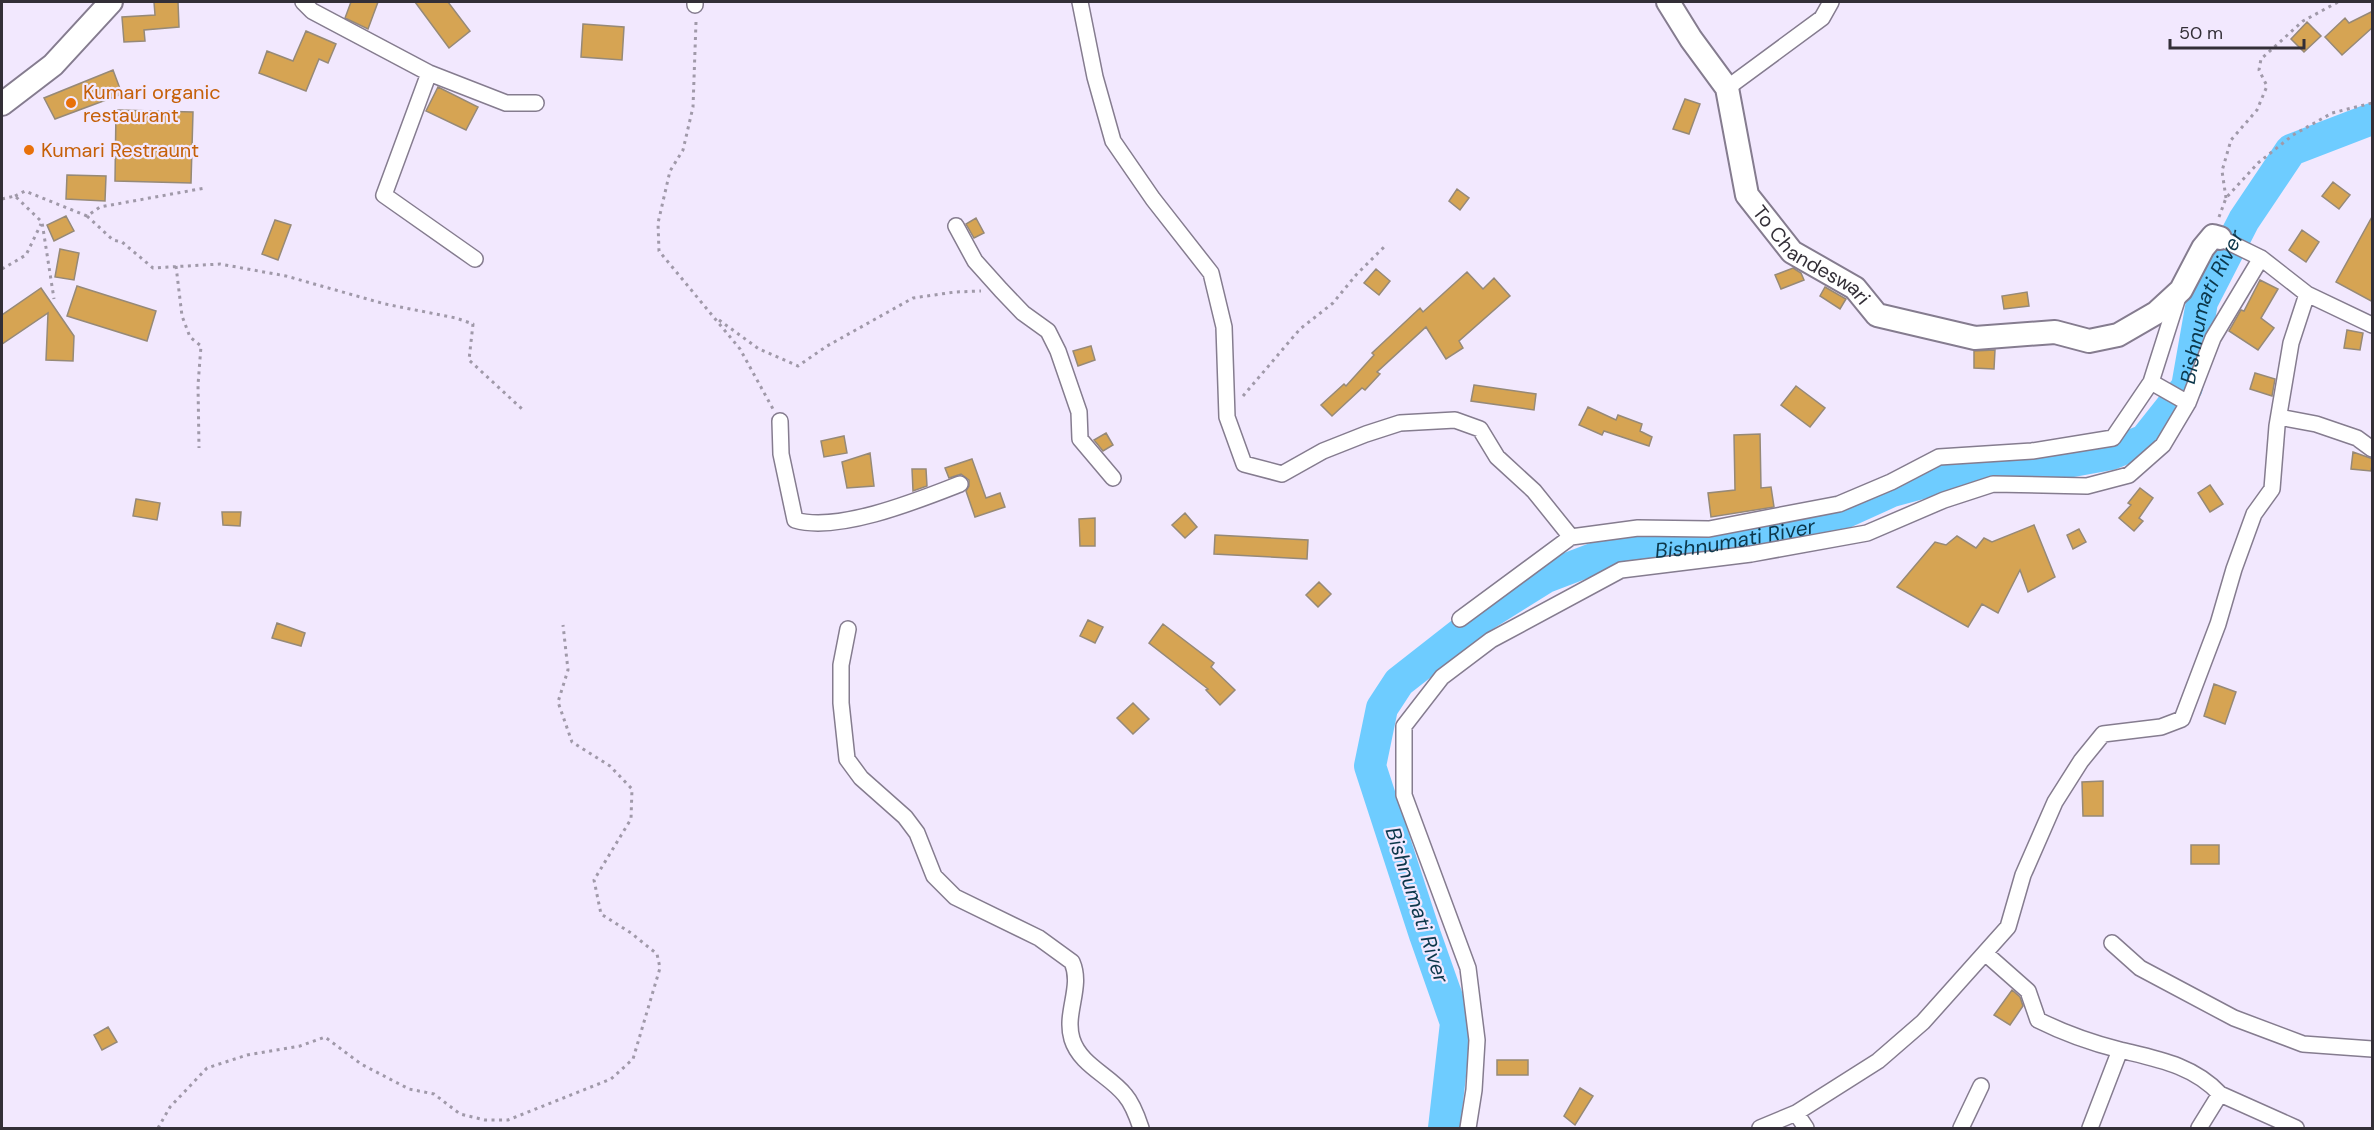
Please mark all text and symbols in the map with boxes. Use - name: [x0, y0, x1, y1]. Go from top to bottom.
- scale bar: [2170, 12, 2304, 50]
- text: 50 m: [2179, 21, 2223, 45]
- place label: Kumari organic restaurant: [83, 79, 221, 128]
- marker: Kumari organic restaurant: [64, 96, 78, 110]
- place label: Kumari Restraunt: [41, 137, 199, 163]
- marker: Kumari Restraunt: [22, 143, 36, 157]
- street label: To Chandeswari: [1747, 200, 1876, 310]
- water label: Bishnumati River: [2174, 224, 2251, 386]
- water label: Bishnumati River: [1654, 512, 1819, 565]
- water label: Bishnumati River: [1379, 824, 1456, 988]

